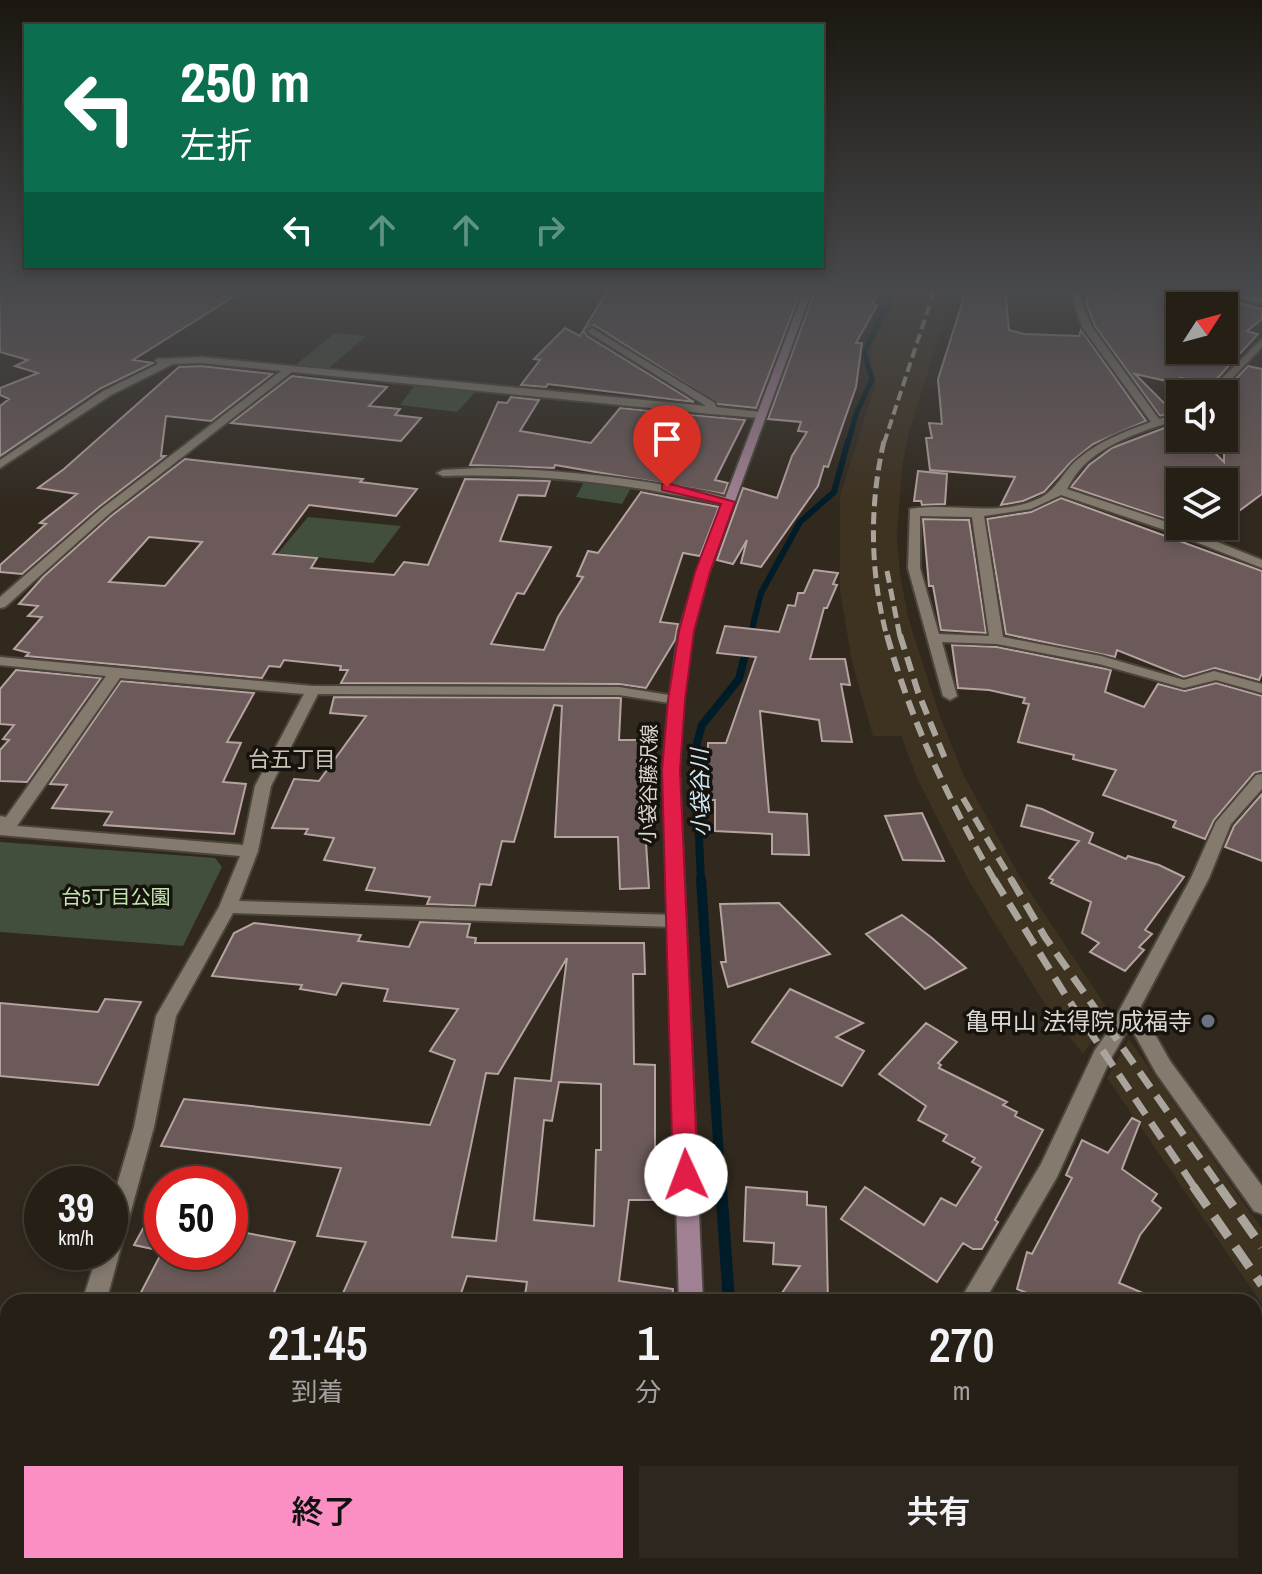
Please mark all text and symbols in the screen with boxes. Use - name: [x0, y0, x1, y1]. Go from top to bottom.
- text: 250 m: [180, 44, 310, 119]
- icon: left: [48, 56, 152, 160]
- text: 左折: [180, 121, 252, 169]
- icon: left: [276, 208, 320, 252]
- icon: ahead: [360, 208, 404, 252]
- icon: ahead: [444, 208, 488, 252]
- icon: right: [528, 208, 572, 252]
- north arrow: [1166, 292, 1238, 364]
- map controls: [1166, 292, 1238, 540]
- button: sound: [1166, 380, 1238, 452]
- pin: [633, 405, 701, 487]
- icon: arrive: [645, 417, 689, 461]
- button: layers: [1166, 468, 1238, 540]
- street label: 小袋谷藤沢線: [633, 724, 663, 844]
- district label: 台五丁目: [248, 744, 336, 774]
- water label: 小袋谷川: [684, 747, 716, 837]
- park label: 台5丁目公園: [61, 883, 171, 910]
- place label: 亀甲山 法得院 成福寺: [965, 1005, 1192, 1037]
- marker: 亀甲山 法得院 成福寺: [1199, 1012, 1217, 1030]
- position arrow: [644, 1133, 728, 1217]
- speed limit sign: 50: [144, 1166, 248, 1270]
- text: 39: [58, 1181, 94, 1234]
- text: km/h: [58, 1224, 94, 1251]
- text: 21:45: [268, 1310, 368, 1375]
- text: 1: [637, 1310, 659, 1375]
- text: 270: [929, 1312, 994, 1377]
- text: m: [953, 1373, 970, 1408]
- text: 到着: [292, 1374, 344, 1409]
- text: 分: [635, 1374, 661, 1409]
- button: 終了: [24, 1466, 623, 1558]
- button: 共有: [639, 1466, 1238, 1558]

